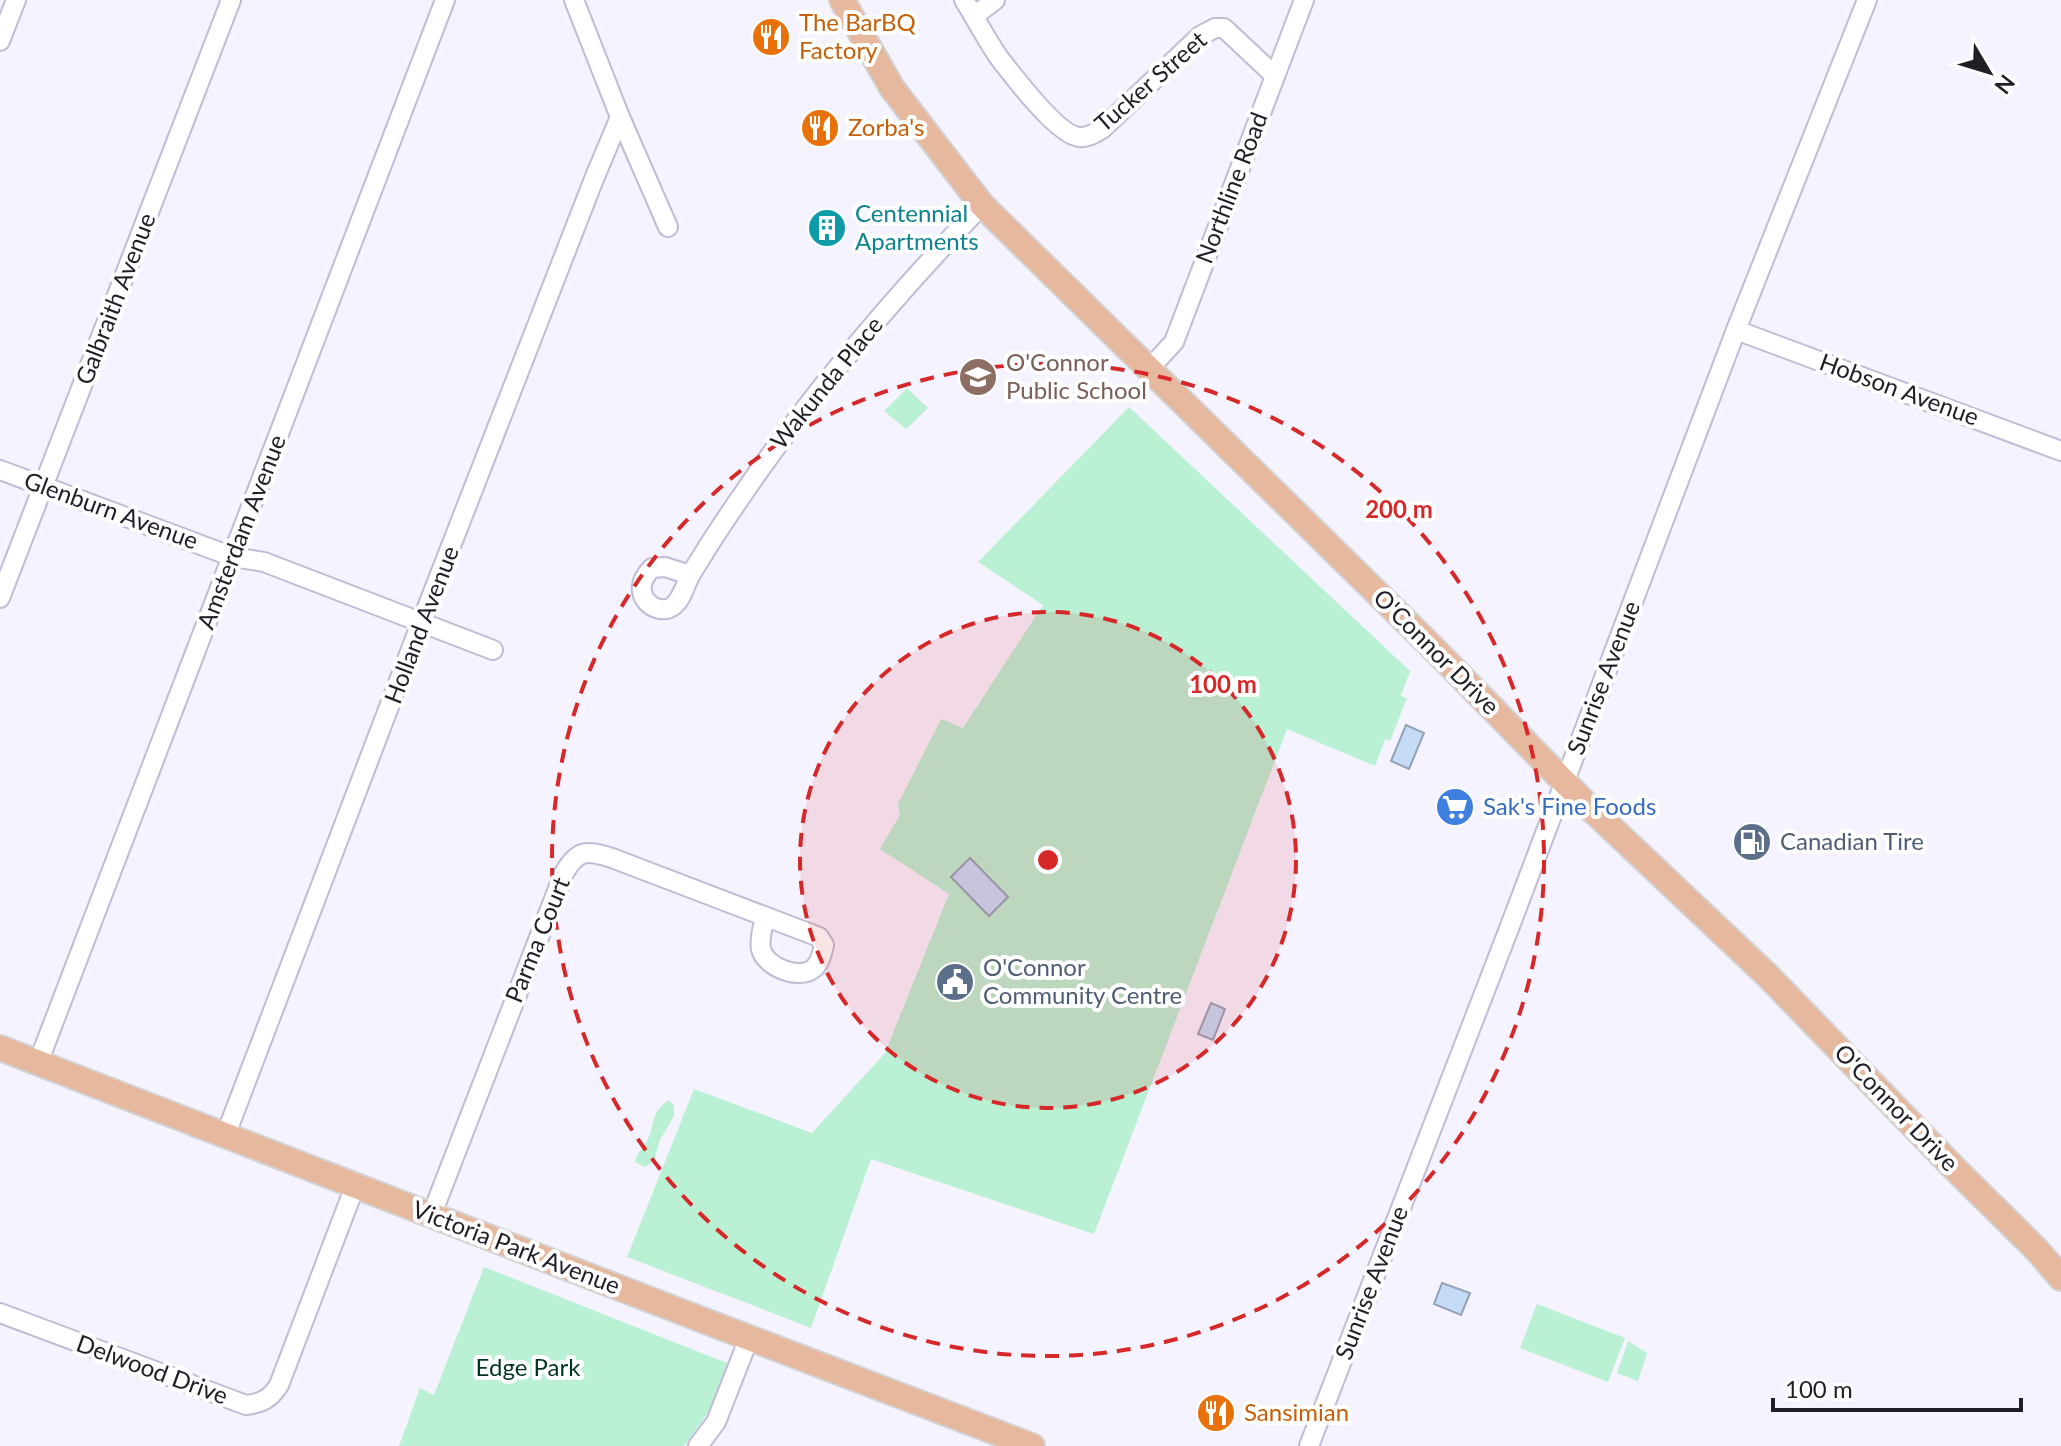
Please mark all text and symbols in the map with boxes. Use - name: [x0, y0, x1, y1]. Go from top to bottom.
- place label: The BarBQ Factory: [799, 7, 916, 64]
- restaurant icon: The BarBQ Factory: [750, 16, 792, 58]
- street label: Tucker Street: [1088, 24, 1212, 137]
- north arrow: [1949, 32, 2029, 112]
- text: N: [1989, 70, 2021, 100]
- restaurant icon: Zorba's: [799, 107, 841, 149]
- street label: Northline Road: [1189, 108, 1273, 267]
- place label: Zorba's: [848, 112, 924, 141]
- place label: Centennial Apartments: [855, 198, 979, 255]
- building icon: Centennial Apartments: [806, 207, 848, 249]
- street label: Galbraith Avenue: [69, 209, 161, 388]
- street label: Wakunda Place: [764, 310, 888, 454]
- street label: Hobson Avenue: [1816, 346, 1983, 431]
- place label: O'Connor Public School: [1006, 347, 1147, 404]
- school or university icon: O'Connor Public School: [957, 356, 999, 398]
- street label: Amsterdam Avenue: [190, 430, 291, 633]
- street label: Glenburn Avenue: [21, 465, 202, 554]
- text: 200 m: [1365, 494, 1433, 523]
- street label: Holland Avenue: [377, 542, 464, 707]
- street label: O'Connor Drive: [1368, 582, 1506, 720]
- street label: Sunrise Avenue: [1560, 597, 1645, 758]
- text: 100 m: [1189, 669, 1257, 698]
- supermarket icon: Sak's Fine Foods: [1434, 786, 1476, 828]
- place label: Sak's Fine Foods: [1483, 791, 1656, 820]
- fuel station icon: Canadian Tire: [1731, 821, 1773, 863]
- place label: Canadian Tire: [1780, 826, 1924, 855]
- centre of rings: [1034, 846, 1062, 874]
- street label: Parma Court: [498, 872, 575, 1006]
- place label: O'Connor Community Centre: [983, 952, 1182, 1009]
- public building icon: O'Connor Community Centre: [934, 961, 976, 1003]
- street label: O'Connor Drive: [1829, 1037, 1965, 1177]
- street label: Victoria Park Avenue: [409, 1194, 624, 1300]
- street label: Sunrise Avenue: [1328, 1202, 1413, 1363]
- street label: Delwood Drive: [73, 1328, 232, 1409]
- park label: Edge Park: [476, 1352, 581, 1381]
- scale bar: [1773, 1362, 2021, 1412]
- text: 100 m: [1785, 1374, 1853, 1403]
- restaurant icon: Sansimian: [1195, 1392, 1237, 1434]
- place label: Sansimian: [1244, 1397, 1349, 1426]

